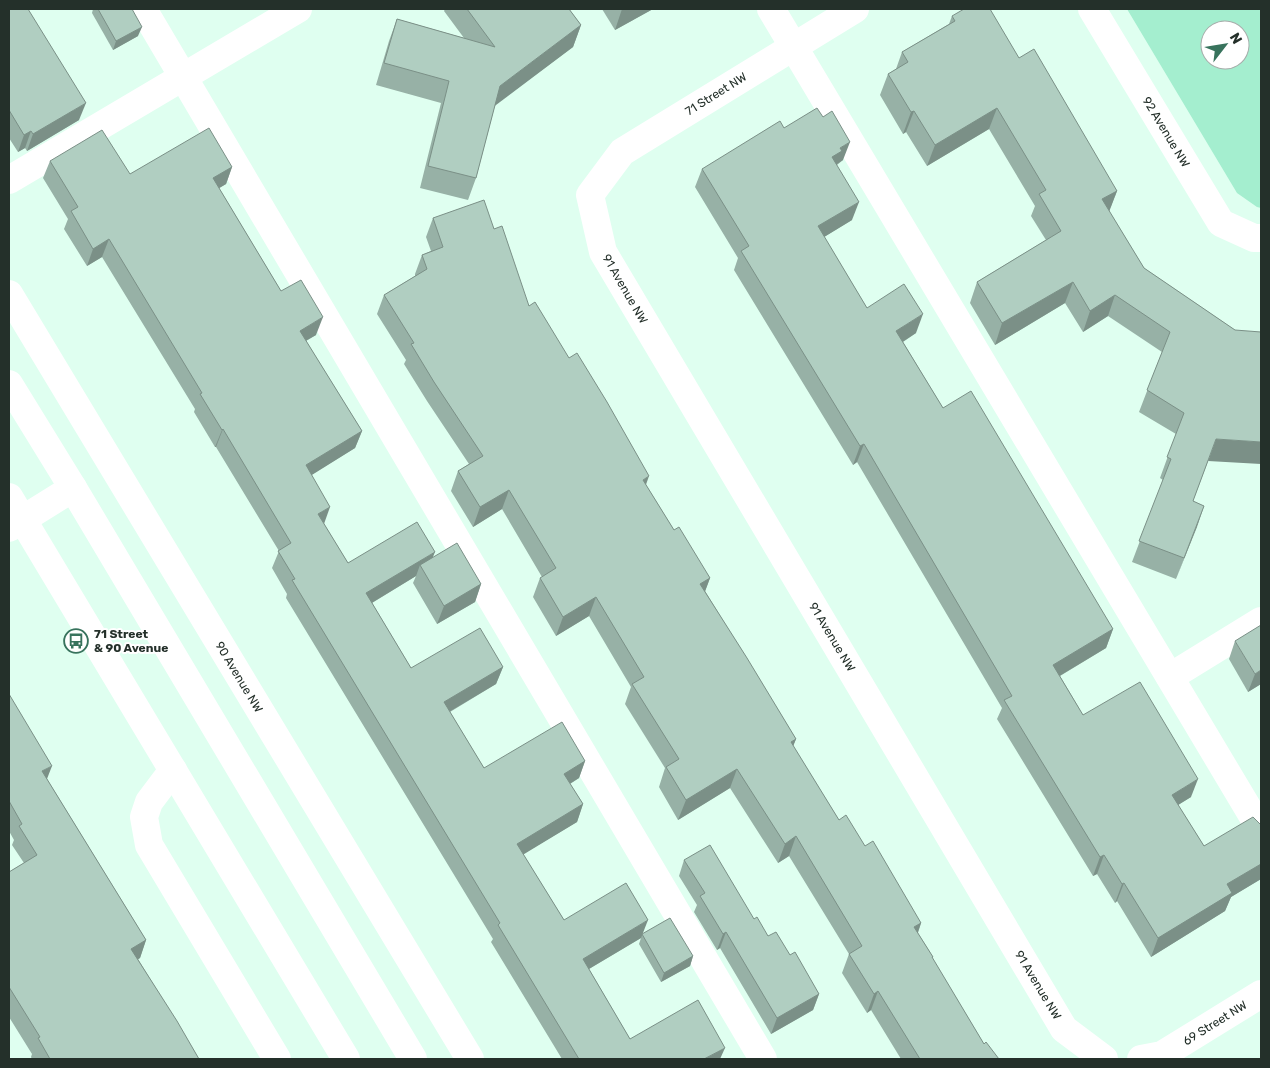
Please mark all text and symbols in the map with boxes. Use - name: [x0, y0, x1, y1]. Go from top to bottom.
- north arrow: [1200, 20, 1250, 70]
- text: N: [1226, 30, 1246, 47]
- street label: 71 Street NW: [683, 69, 750, 118]
- street label: 92 Avenue NW: [1139, 94, 1193, 170]
- street label: 91 Avenue NW: [599, 252, 651, 327]
- street label: 91 Avenue NW: [806, 600, 858, 674]
- place label: 71 Street & 90 Avenue: [94, 627, 168, 655]
- bus stop icon: 71 Street & 90 Avenue: [63, 628, 89, 654]
- street label: 90 Avenue NW: [212, 639, 266, 715]
- street label: 91 Avenue NW: [1012, 948, 1064, 1022]
- street label: 69 Street NW: [1180, 998, 1250, 1048]

